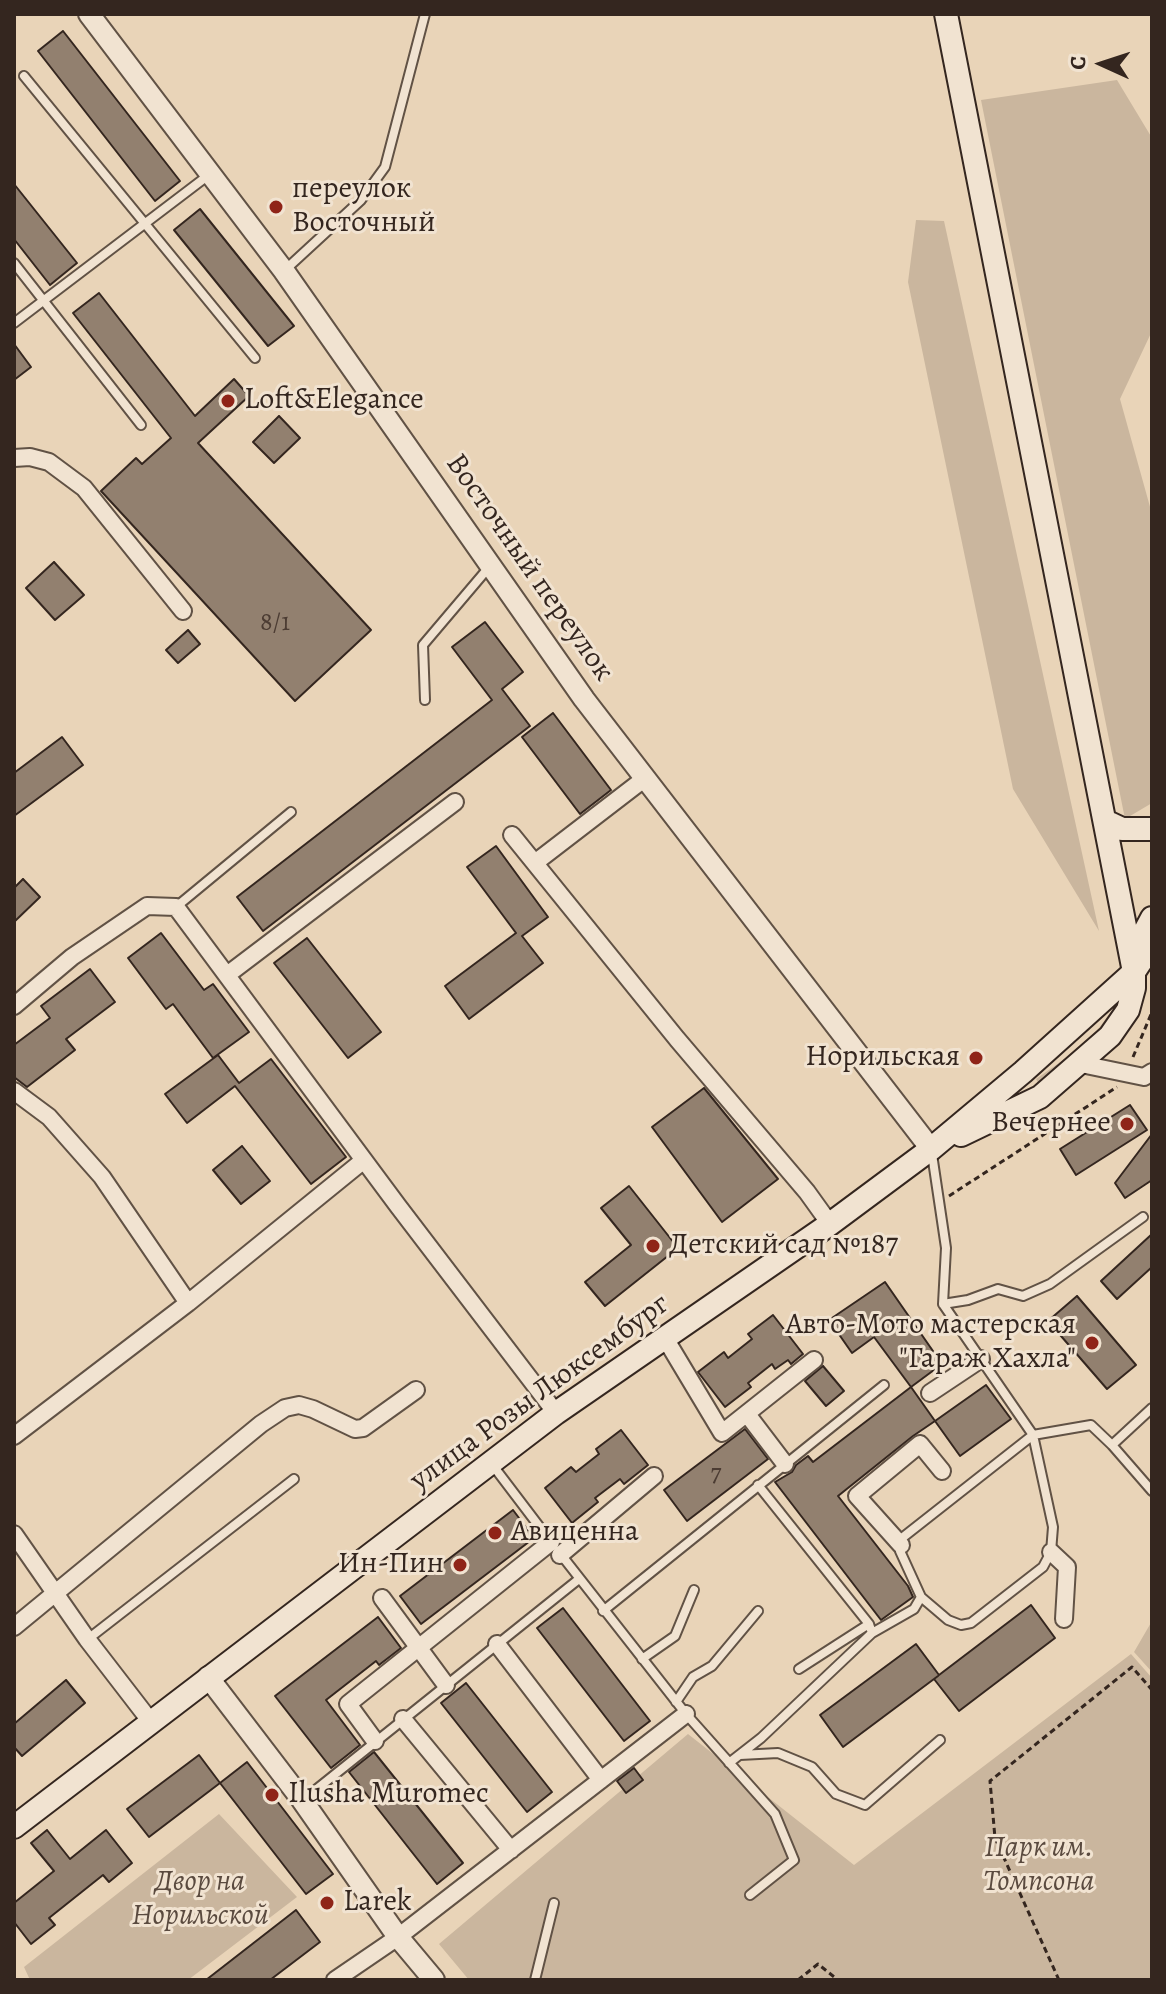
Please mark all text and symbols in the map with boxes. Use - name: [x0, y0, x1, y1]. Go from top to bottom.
- north arrow: [1062, 24, 1142, 104]
- text: С: [1063, 55, 1093, 70]
- place label: переулок Восточный: [292, 172, 436, 242]
- marker: переулок Восточный: [267, 198, 285, 216]
- place label: Loft&Elegance: [244, 383, 424, 419]
- marker: Loft&Elegance: [219, 392, 237, 410]
- street label: Восточный переулок: [437, 447, 621, 689]
- house number: 8/1: [260, 608, 290, 640]
- place label: Норильская: [805, 1040, 960, 1076]
- marker: Норильская: [967, 1049, 985, 1067]
- place label: Вечернее: [991, 1106, 1111, 1142]
- marker: Вечернее: [1118, 1115, 1136, 1133]
- place label: Детский сад №187: [669, 1228, 898, 1264]
- marker: Детский сад №187: [644, 1237, 662, 1255]
- street label: улица Розы Люксембург: [403, 1287, 677, 1499]
- place label: Авто-Мото мастерская "Гараж Хахла": [785, 1308, 1076, 1378]
- marker: Авто-Мото мастерская "Гараж Хахла": [1083, 1334, 1101, 1352]
- house number: 7: [711, 1459, 721, 1491]
- place label: Авиценна: [511, 1515, 639, 1551]
- marker: Авиценна: [486, 1524, 504, 1542]
- place label: Ин-Пин: [338, 1547, 444, 1583]
- marker: Ин-Пин: [451, 1556, 469, 1574]
- place label: Ilusha Muromec: [288, 1777, 489, 1813]
- marker: Ilusha Muromec: [263, 1786, 281, 1804]
- park label: Парк им. Томпсона: [983, 1831, 1095, 1902]
- park label: Двор на Норильской: [131, 1865, 269, 1936]
- place label: Larek: [343, 1885, 412, 1921]
- marker: Larek: [318, 1894, 336, 1912]

